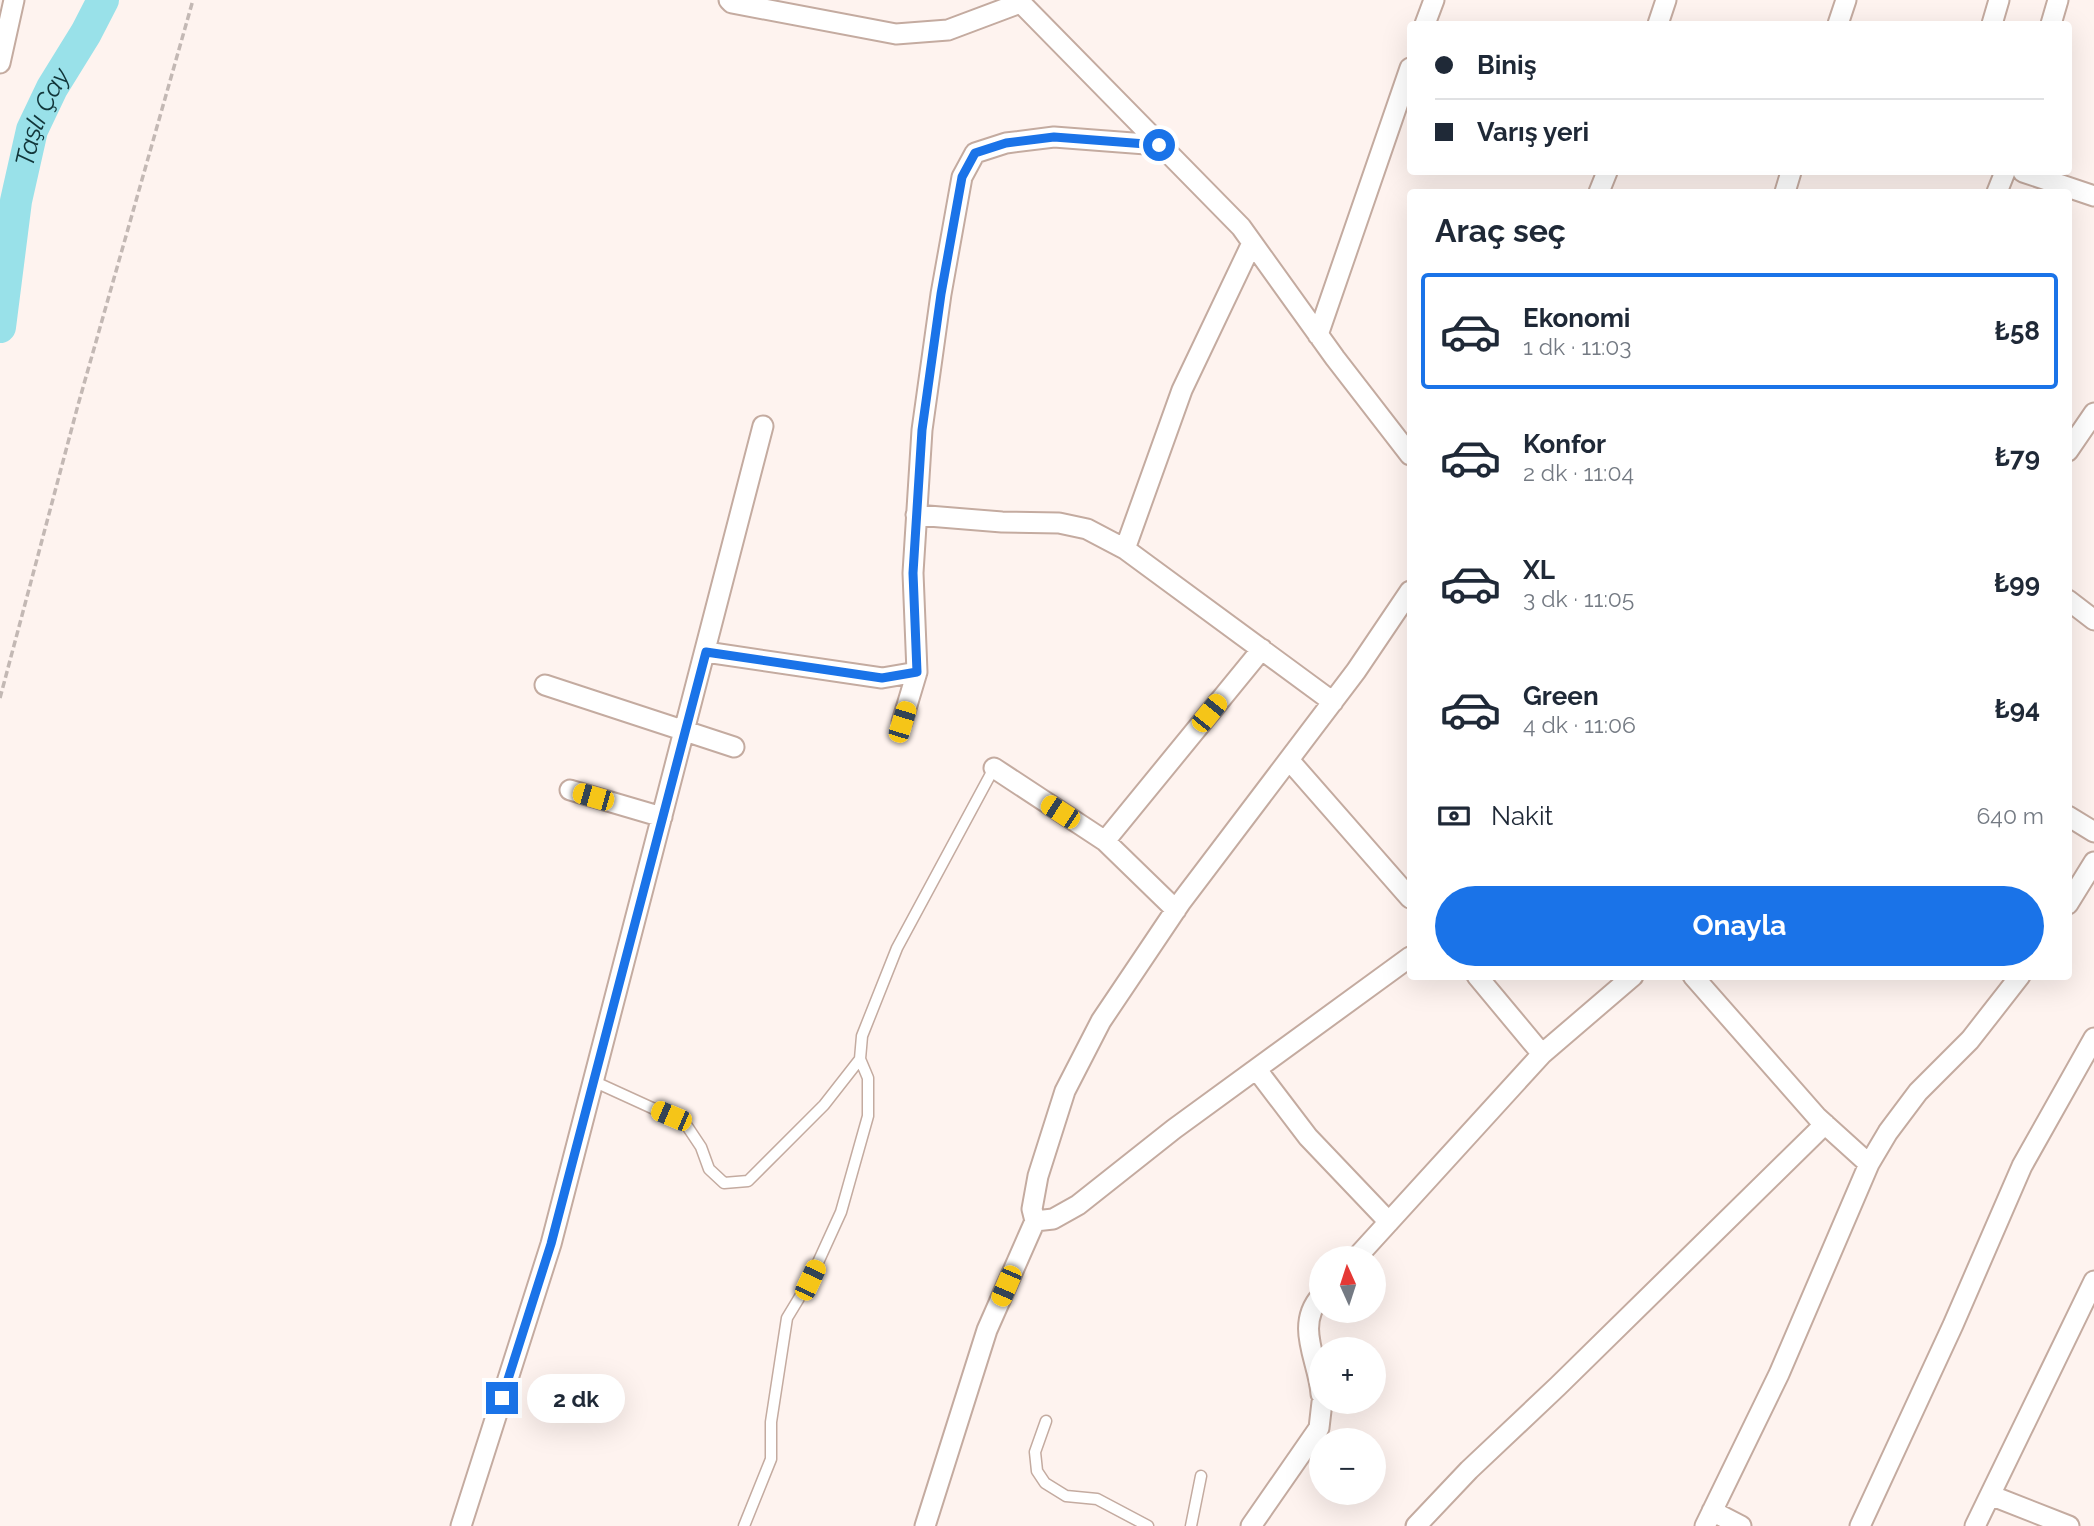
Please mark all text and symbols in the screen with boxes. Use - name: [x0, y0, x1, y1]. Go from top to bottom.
- text: Biniş: [1477, 50, 1537, 80]
- water label: Taşlı Çay: [9, 61, 76, 169]
- text: Varış yeri: [1477, 117, 1589, 147]
- route start: [1143, 129, 1175, 161]
- text: Araç seç: [1435, 212, 1566, 249]
- icon: car: [1439, 300, 1502, 363]
- text: Ekonomi: [1523, 303, 1631, 333]
- text: ₺58: [1994, 316, 2040, 346]
- text: 1 dk · 11:03: [1523, 333, 1632, 360]
- icon: car: [1439, 426, 1502, 489]
- text: Konfor: [1523, 429, 1606, 459]
- text: ₺79: [1995, 442, 2040, 472]
- text: 2 dk · 11:04: [1523, 459, 1634, 486]
- icon: car: [1439, 552, 1502, 615]
- text: XL: [1523, 555, 1555, 585]
- text: ₺99: [1994, 568, 2040, 598]
- text: 3 dk · 11:05: [1523, 585, 1634, 612]
- icon: car: [1439, 678, 1502, 741]
- text: Green: [1523, 681, 1599, 711]
- car: [1188, 690, 1231, 736]
- text: ₺94: [1994, 694, 2040, 724]
- car: [886, 699, 919, 745]
- text: 4 dk · 11:06: [1523, 711, 1636, 738]
- car: [570, 781, 617, 813]
- car: [1037, 792, 1084, 832]
- icon: cash: [1435, 797, 1473, 835]
- text: Nakit: [1491, 801, 1553, 831]
- text: 640 m: [1976, 802, 2044, 829]
- button: Onayla: [1435, 886, 2044, 966]
- car: [648, 1098, 695, 1134]
- north arrow: [1309, 1246, 1386, 1323]
- map controls: [1309, 1246, 1386, 1505]
- car: [792, 1257, 829, 1303]
- car: [989, 1263, 1024, 1309]
- button: +: [1309, 1337, 1386, 1414]
- callout: 2 dk: [526, 1374, 624, 1422]
- route end: [486, 1382, 518, 1414]
- text: 2 dk: [553, 1385, 599, 1412]
- button: −: [1309, 1428, 1386, 1505]

